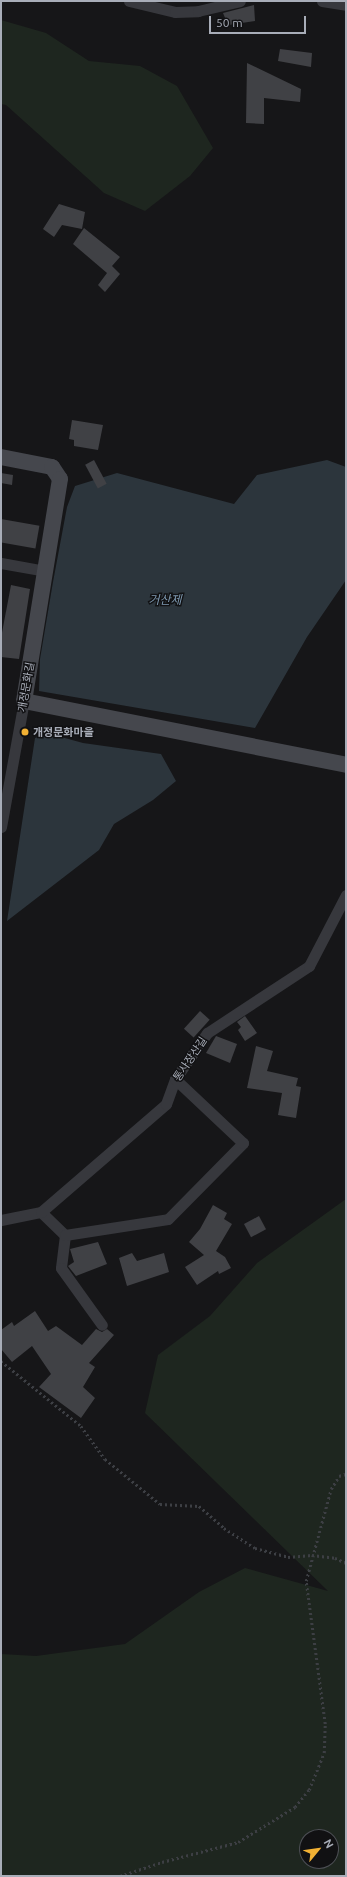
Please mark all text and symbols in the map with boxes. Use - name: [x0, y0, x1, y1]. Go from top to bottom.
- scale bar: [211, 8, 308, 34]
- text: 50 m: [216, 16, 243, 29]
- water label: 거산제: [148, 593, 182, 607]
- street label: 개정문화길: [15, 661, 37, 713]
- place label: 개정문화마을: [33, 725, 94, 739]
- marker: 개정문화마을: [20, 727, 30, 737]
- street label: 통사장산길: [170, 1034, 210, 1084]
- north arrow: [299, 1829, 339, 1869]
- text: N: [321, 1837, 336, 1850]

